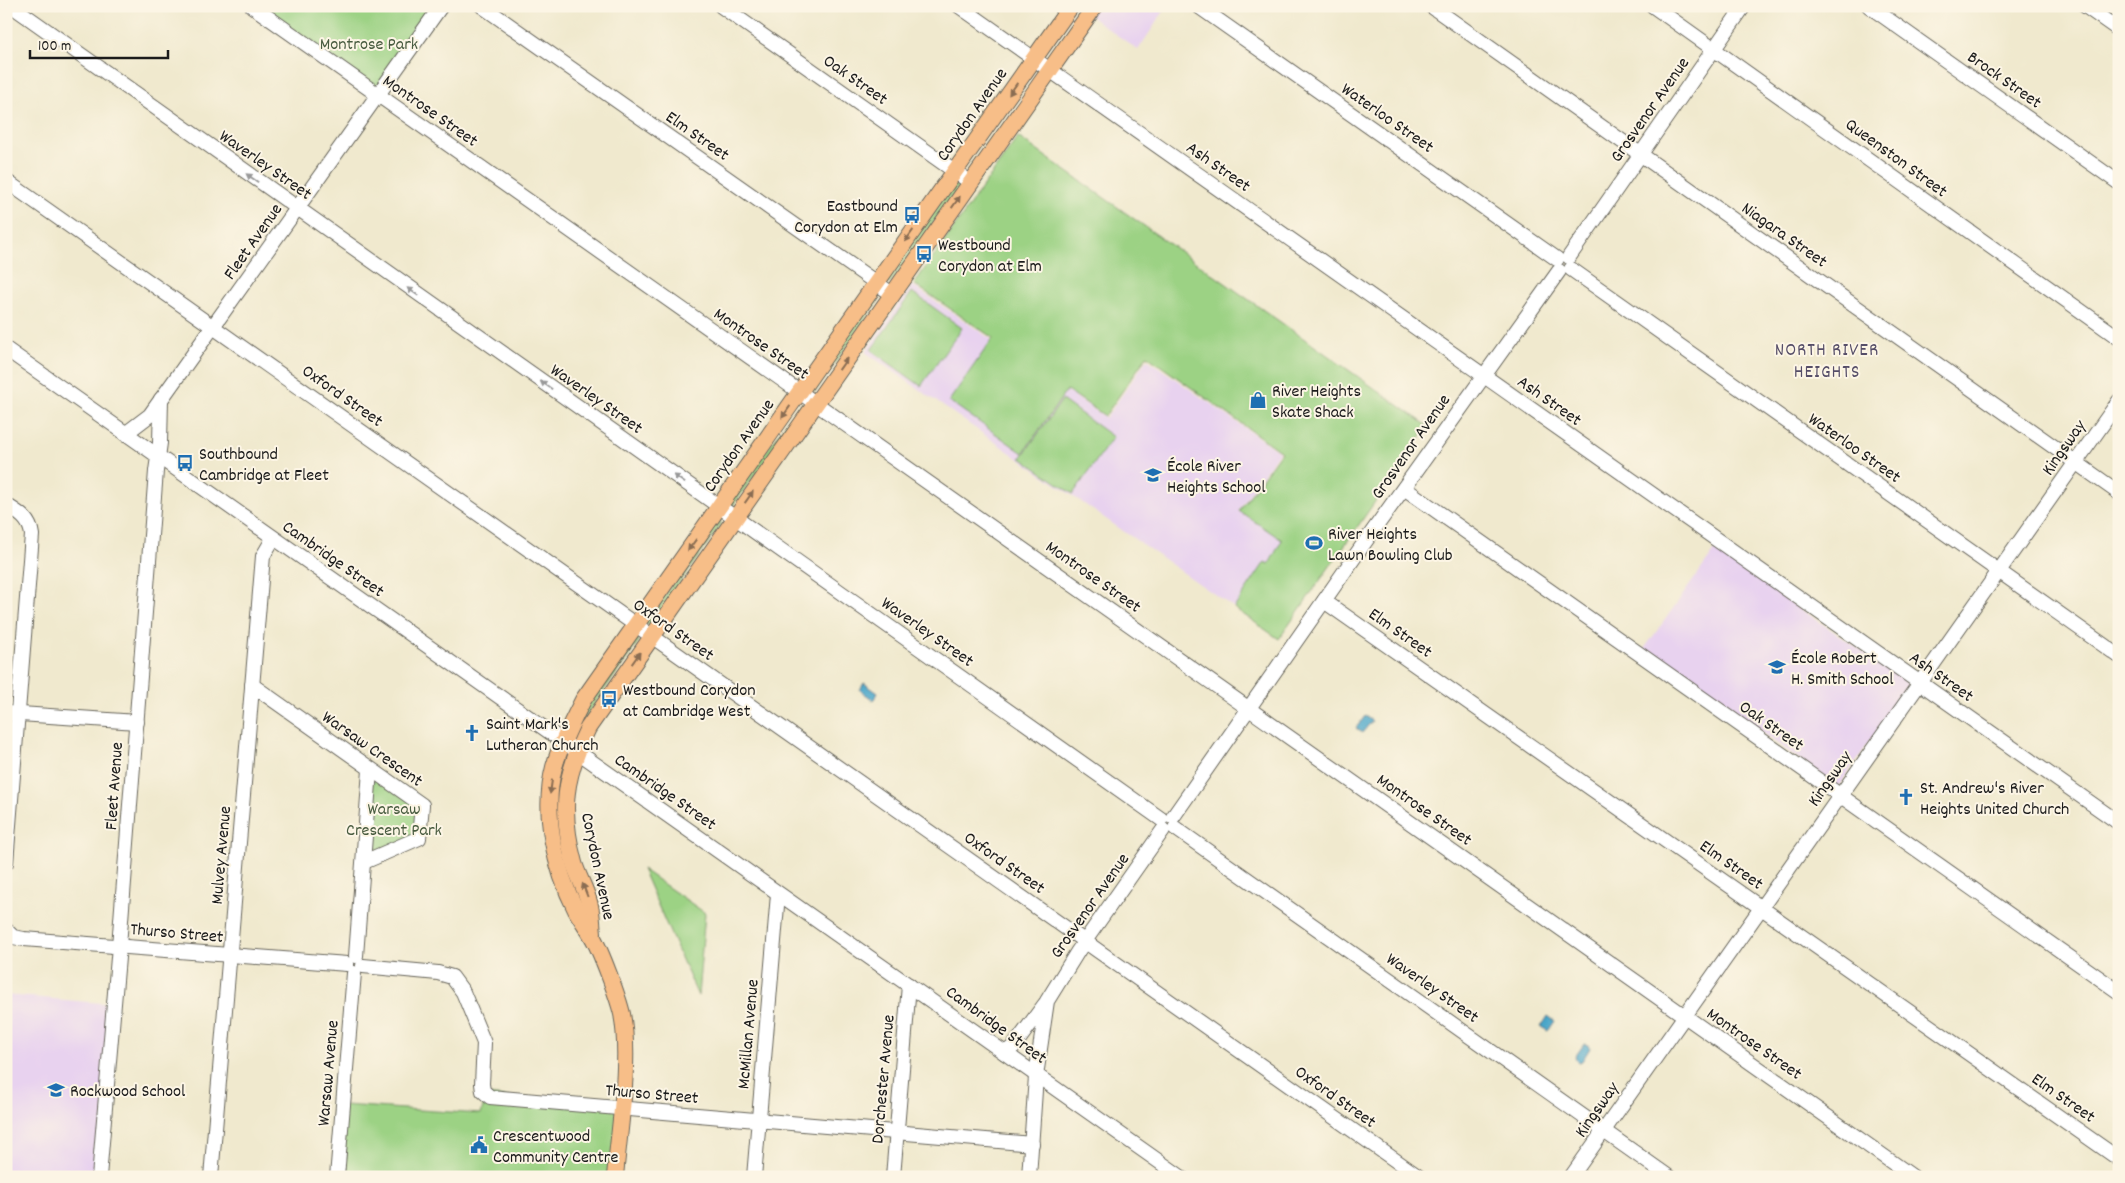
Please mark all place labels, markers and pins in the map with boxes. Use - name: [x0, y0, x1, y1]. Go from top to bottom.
- place label: Eastbound Corydon at Elm: [794, 195, 898, 241]
- bus stop icon: Eastbound Corydon at Elm: [902, 205, 922, 225]
- place label: Westbound Corydon at Elm: [938, 234, 1042, 280]
- bus stop icon: Westbound Corydon at Elm: [914, 244, 934, 264]
- place label: River Heights Skate Shack: [1272, 380, 1361, 426]
- shop icon: River Heights Skate Shack: [1248, 390, 1268, 410]
- place label: Southbound Cambridge at Fleet: [199, 443, 329, 489]
- bus stop icon: Southbound Cambridge at Fleet: [175, 453, 195, 473]
- place label: École River Heights School: [1167, 455, 1266, 501]
- school or university icon: École River Heights School: [1143, 465, 1163, 485]
- place label: River Heights Lawn Bowling Club: [1328, 523, 1453, 569]
- sports icon: River Heights Lawn Bowling Club: [1304, 533, 1324, 553]
- place label: École Robert H. Smith School: [1791, 647, 1894, 693]
- school or university icon: École Robert H. Smith School: [1767, 657, 1787, 677]
- place label: Westbound Corydon at Cambridge West: [623, 679, 756, 725]
- bus stop icon: Westbound Corydon at Cambridge West: [599, 689, 619, 709]
- place label: Saint Mark's Lutheran Church: [486, 713, 599, 759]
- church icon: Saint Mark's Lutheran Church: [462, 723, 482, 743]
- place label: St. Andrew's River Heights United Church: [1920, 777, 2069, 823]
- church icon: St. Andrew's River Heights United Church: [1896, 787, 1916, 807]
- school or university icon: Rockwood School: [46, 1080, 66, 1100]
- place label: Rockwood School: [70, 1080, 186, 1105]
- place label: Crescentwood Community Centre: [493, 1125, 619, 1171]
- public building icon: Crescentwood Community Centre: [469, 1135, 489, 1155]

